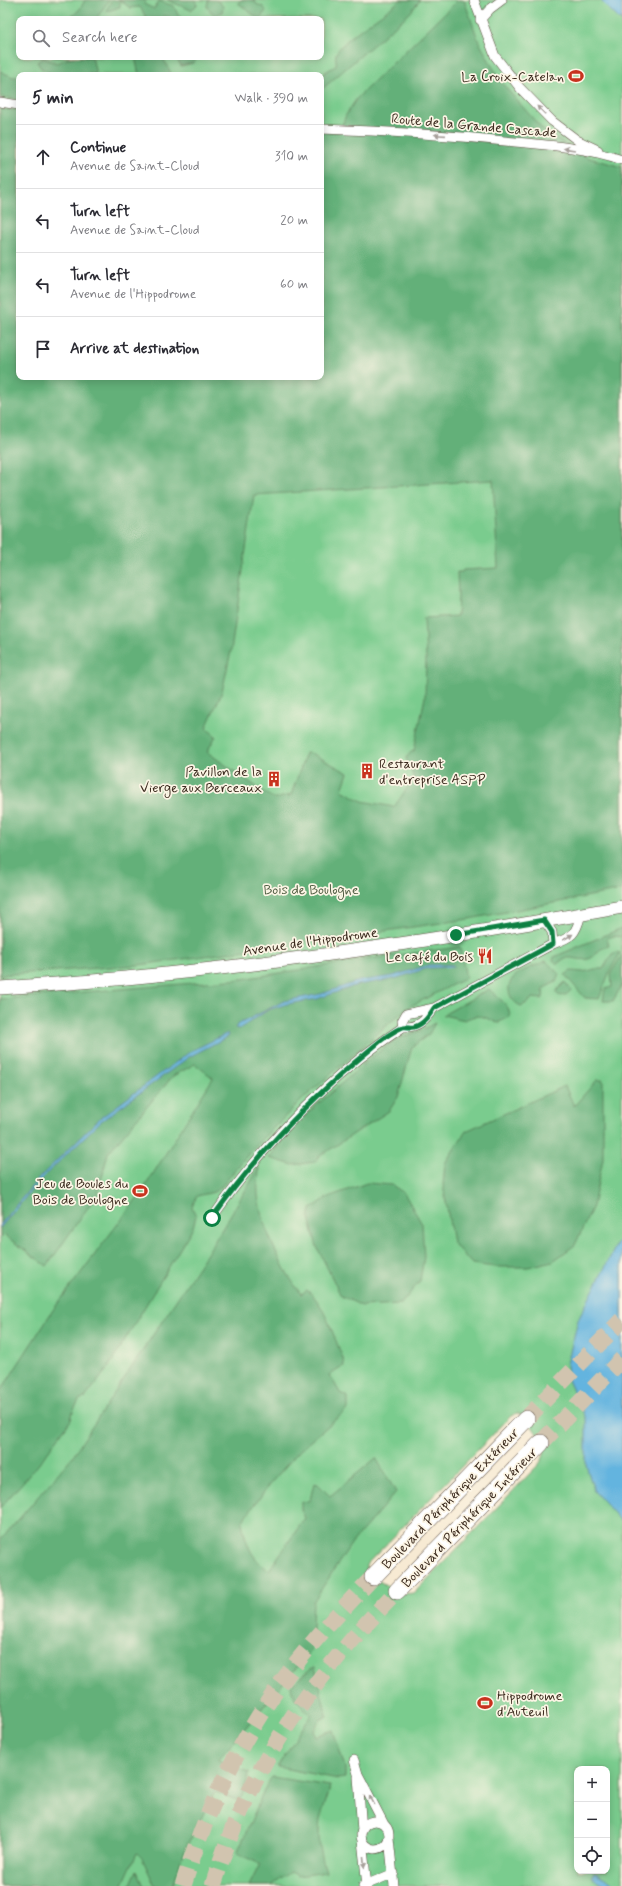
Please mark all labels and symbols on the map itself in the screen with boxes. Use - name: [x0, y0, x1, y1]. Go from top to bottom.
- sports icon: La Croix-Catelan: [567, 67, 585, 85]
- place label: La Croix-Catelan: [461, 68, 564, 86]
- one-way arrow: [536, 105, 546, 115]
- street label: Route de la Grande Cascade: [391, 110, 557, 142]
- one-way arrow: [434, 131, 446, 138]
- one-way arrow: [563, 145, 576, 151]
- place label: Restaurant d'entreprise ASPP: [379, 755, 485, 789]
- building icon: Restaurant d'entreprise ASPP: [358, 762, 376, 780]
- place label: Pavillon de la Vierge aux Berceaux: [140, 763, 262, 798]
- building icon: Pavillon de la Vierge aux Berceaux: [265, 770, 283, 788]
- park label: Bois de Boulogne: [263, 881, 359, 900]
- street label: Avenue de l'Hippodrome: [242, 924, 379, 960]
- route end: [447, 926, 465, 944]
- one-way arrow: [562, 933, 574, 940]
- restaurant icon: Le café du Bois: [476, 947, 494, 965]
- place label: Le café du Bois: [386, 948, 473, 966]
- place label: Jeu de Boules du Bois de Boulogne: [33, 1175, 128, 1210]
- sports icon: Jeu de Boules du Bois de Boulogne: [131, 1182, 149, 1200]
- route start: [203, 1209, 221, 1227]
- street label: Boulevard Périphérique Extérieur: [378, 1424, 523, 1573]
- street label: Boulevard Périphérique Intérieur: [398, 1444, 542, 1592]
- place label: Hippodrome d'Auteuil: [497, 1687, 562, 1721]
- sports icon: Hippodrome d'Auteuil: [476, 1694, 494, 1712]
- one-way arrow: [368, 1794, 375, 1806]
- one-way arrow: [361, 1856, 368, 1868]

